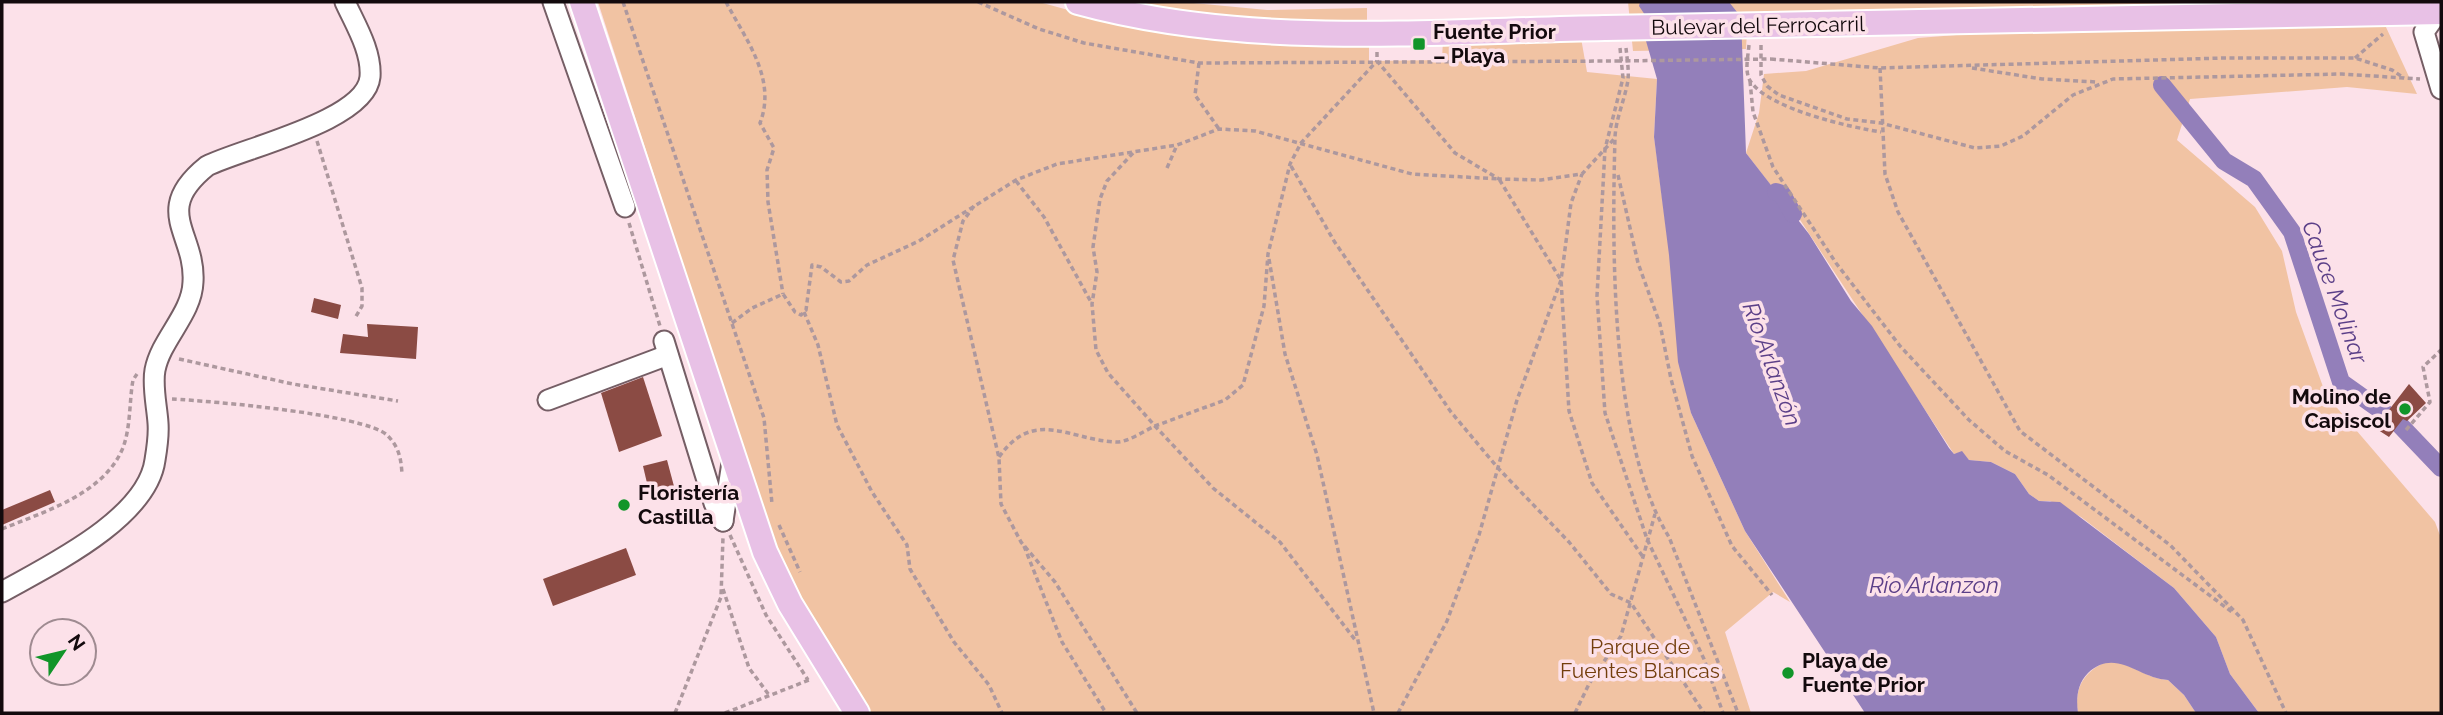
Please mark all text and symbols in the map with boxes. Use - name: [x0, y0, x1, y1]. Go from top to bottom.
- street label: Bulevar del Ferrocarril: [1651, 11, 1865, 40]
- place label: Fuente Prior – Playa: [1433, 19, 1556, 68]
- marker: Fuente Prior – Playa: [1411, 36, 1427, 52]
- water label: Cauce Molinar: [2297, 217, 2374, 368]
- water label: Río Arlanzón: [1738, 298, 1807, 429]
- place label: Molino de Capiscol: [2292, 384, 2391, 433]
- marker: Molino de Capiscol: [2397, 401, 2413, 417]
- place label: Floristería Castilla: [638, 480, 739, 529]
- marker: Floristería Castilla: [616, 497, 632, 513]
- water label: Río Arlanzon: [1869, 571, 1999, 598]
- north arrow: [28, 617, 98, 687]
- text: N: [64, 630, 90, 654]
- park label: Parque de Fuentes Blancas: [1560, 634, 1720, 683]
- place label: Playa de Fuente Prior: [1802, 648, 1925, 697]
- marker: Playa de Fuente Prior: [1780, 665, 1796, 681]

